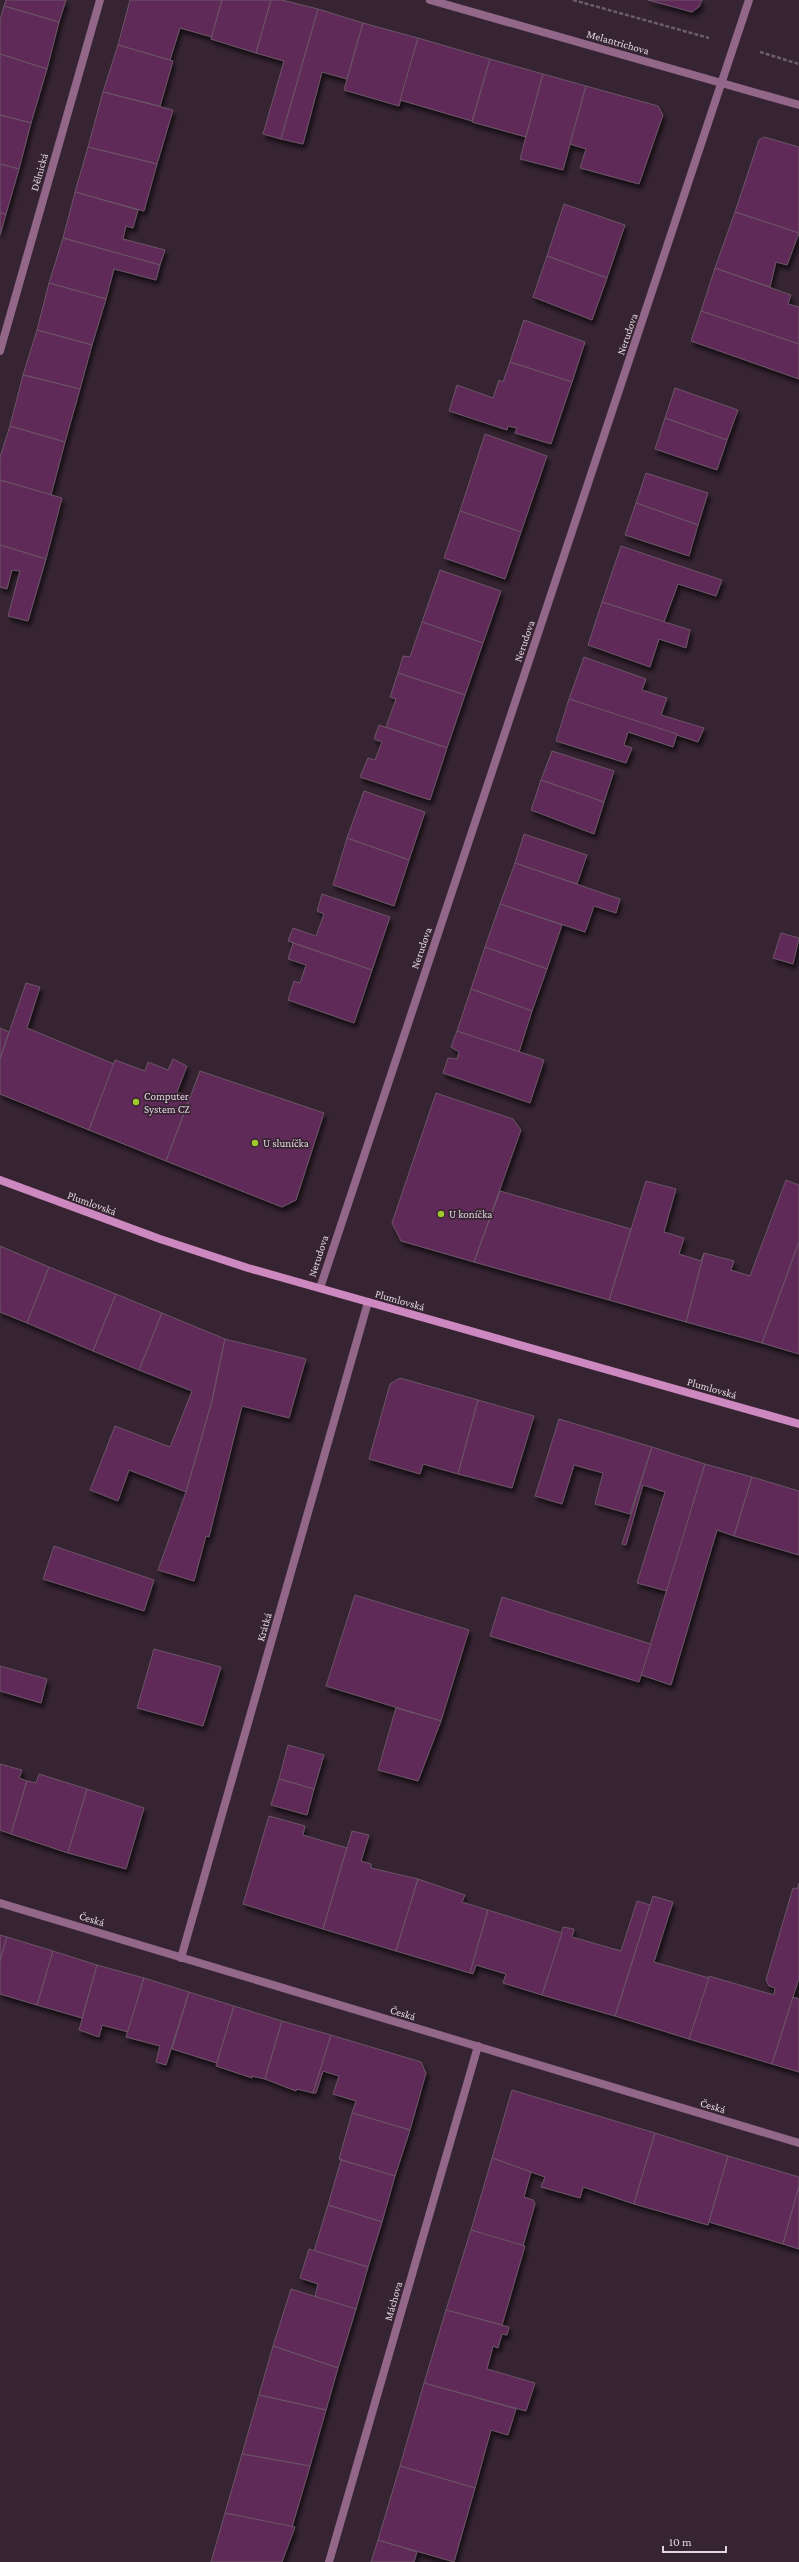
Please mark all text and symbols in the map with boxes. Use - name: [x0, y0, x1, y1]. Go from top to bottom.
- street label: Melantrichova: [585, 27, 651, 57]
- street label: Dělnická: [28, 152, 50, 192]
- street label: Nerudova: [614, 312, 640, 356]
- street label: Nerudova: [511, 619, 537, 663]
- street label: Nerudova: [408, 926, 434, 970]
- place label: Computer System CZ: [144, 1090, 190, 1116]
- marker: Computer System CZ: [131, 1097, 141, 1107]
- place label: U sluníčka: [263, 1137, 309, 1149]
- marker: U sluníčka: [250, 1138, 260, 1148]
- street label: Plumlovská: [66, 1189, 118, 1217]
- place label: U koníčka: [449, 1208, 492, 1220]
- marker: U koníčka: [436, 1209, 446, 1219]
- street label: Nerudova: [306, 1234, 330, 1278]
- street label: Plumlovská: [374, 1287, 426, 1313]
- street label: Plumlovská: [686, 1375, 738, 1401]
- street label: Krátká: [254, 1611, 274, 1643]
- street label: Česká: [78, 1909, 106, 1929]
- street label: Česká: [389, 2003, 417, 2023]
- street label: Česká: [699, 2096, 727, 2116]
- street label: Máchova: [382, 2280, 404, 2322]
- scale bar: [663, 2528, 726, 2554]
- text: 10 m: [669, 2535, 692, 2549]

